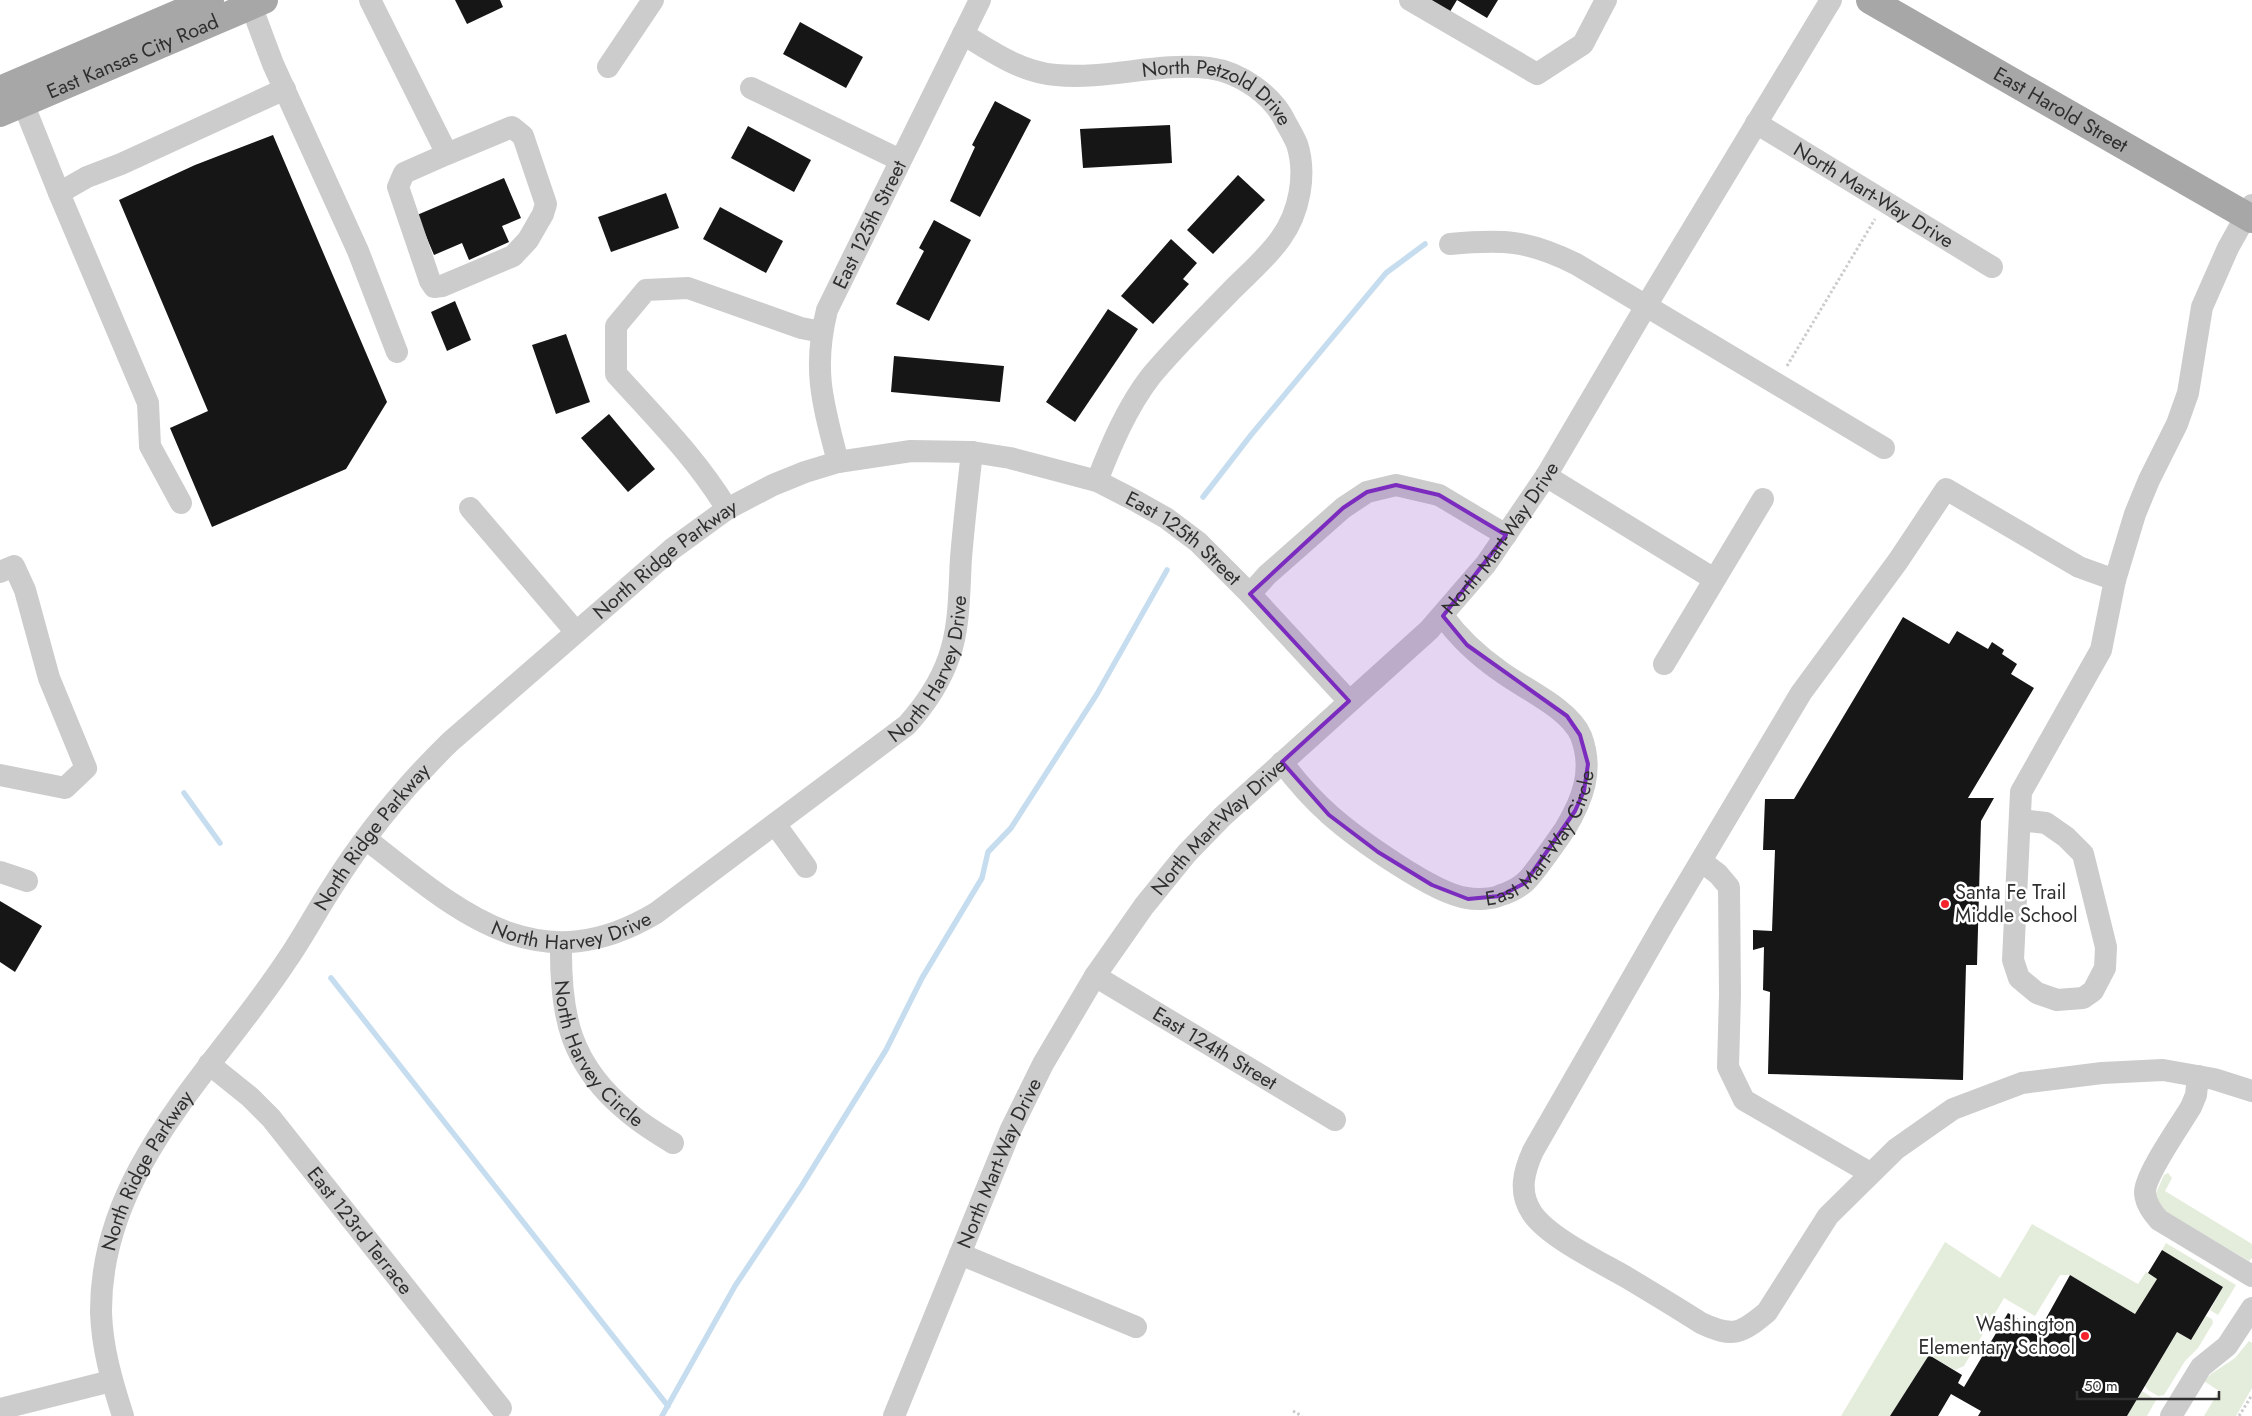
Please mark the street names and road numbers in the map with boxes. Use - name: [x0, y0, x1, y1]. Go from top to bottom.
- street label: East Kansas City Road: [42, 7, 223, 106]
- street label: North Petzold Drive: [1140, 53, 1299, 131]
- street label: East Harold Street: [1988, 60, 2133, 160]
- street label: North Mart-Way Drive: [1788, 135, 1959, 255]
- street label: East 125th Street: [826, 155, 914, 294]
- street label: North Mart-Way Drive: [1435, 457, 1566, 621]
- street label: East 125th Street: [1120, 484, 1248, 592]
- street label: North Ridge Parkway: [587, 492, 742, 626]
- street label: North Harvey Drive: [882, 595, 974, 750]
- street label: North Mart-Way Drive: [1144, 752, 1293, 902]
- street label: North Ridge Parkway: [307, 757, 437, 916]
- street label: East Mart-Way Circle: [1483, 769, 1602, 914]
- street label: North Harvey Drive: [487, 904, 657, 957]
- street label: North Harvey Circle: [547, 979, 650, 1134]
- street label: East 124th Street: [1147, 1000, 1283, 1097]
- street label: North Mart-Way Drive: [950, 1073, 1049, 1253]
- street label: North Ridge Parkway: [94, 1084, 201, 1254]
- street label: East 123rd Terrace: [300, 1161, 420, 1301]

